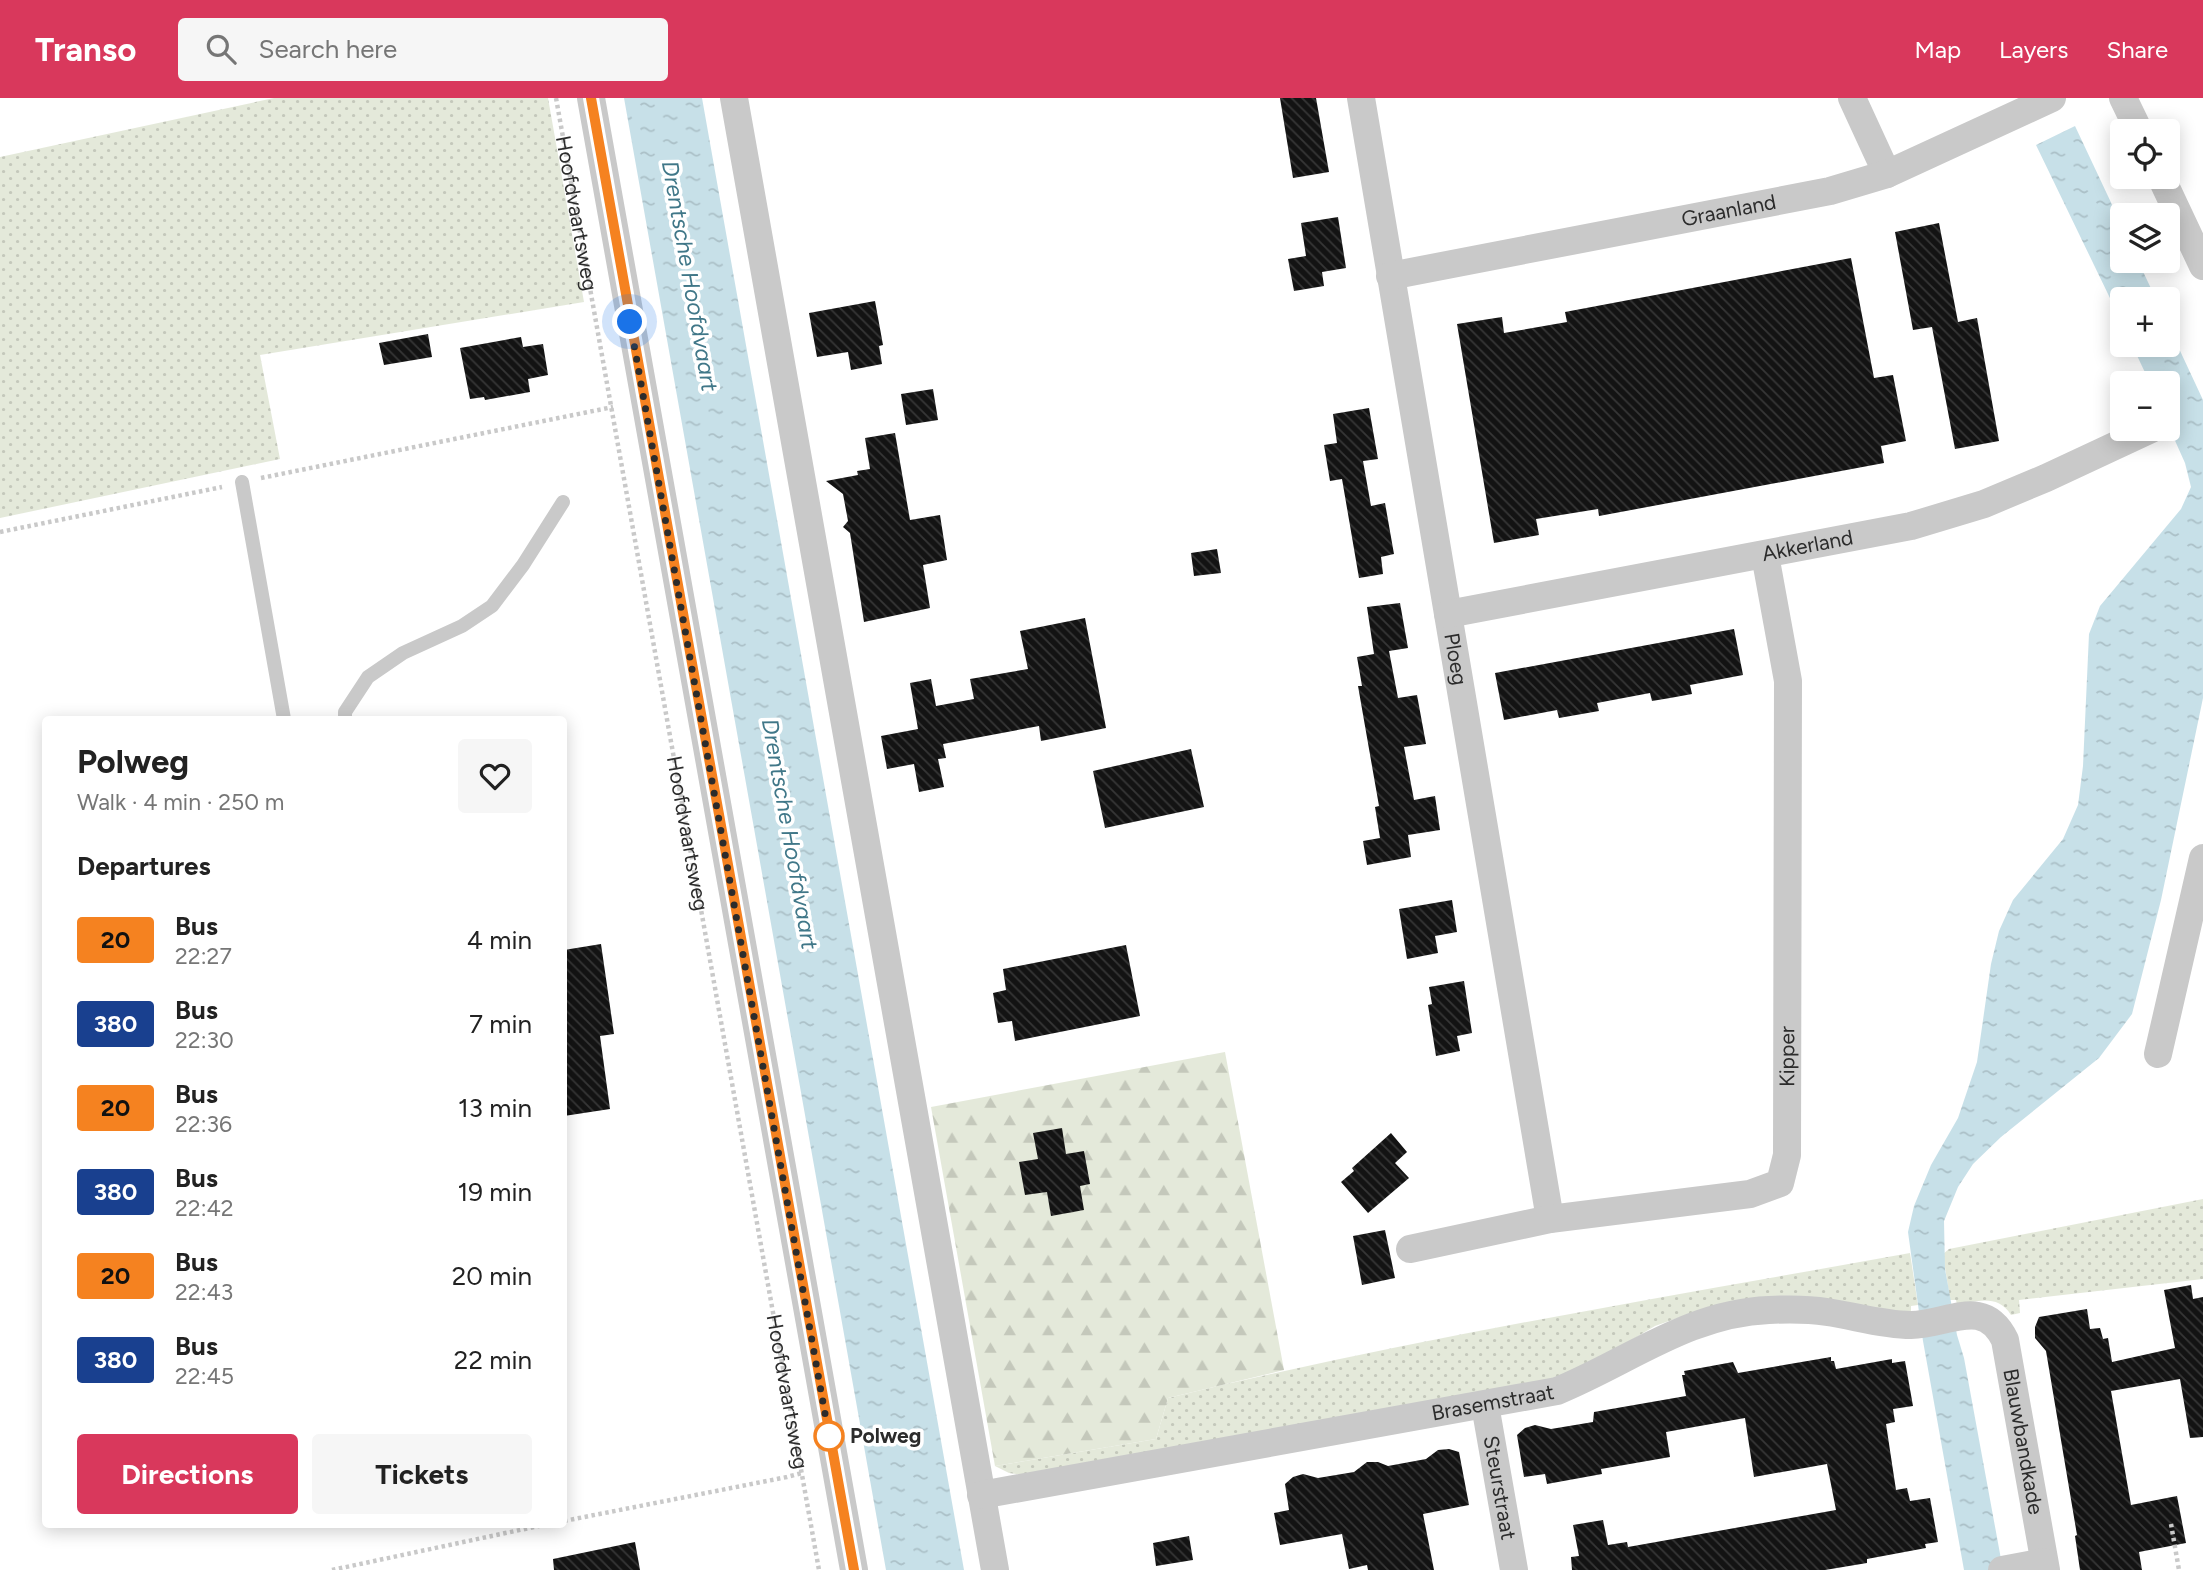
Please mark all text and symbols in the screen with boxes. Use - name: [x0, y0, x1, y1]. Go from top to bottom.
- search box: [178, 18, 668, 81]
- text: Transo: [35, 30, 136, 69]
- icon: search: [202, 30, 240, 68]
- text: Search here: [258, 33, 397, 65]
- text: Map: [1914, 35, 1961, 64]
- text: Layers: [1999, 35, 2068, 64]
- text: Share: [2106, 35, 2168, 64]
- map controls: [2110, 119, 2180, 441]
- button: locate: [2110, 119, 2180, 189]
- street label: Hoofdvaartsweg: [551, 134, 603, 293]
- water label: Drentsche Hoofdvaart: [656, 159, 724, 394]
- street label: Graanland: [1679, 189, 1778, 231]
- button: layers: [2110, 203, 2180, 273]
- button: +: [2110, 287, 2180, 357]
- your location: [612, 304, 647, 339]
- button: −: [2110, 371, 2180, 441]
- street label: Akkerland: [1760, 524, 1855, 566]
- street label: Ploeg: [1439, 631, 1473, 687]
- water label: Drentsche Hoofdvaart: [756, 717, 824, 952]
- button: heart: [458, 739, 532, 813]
- text: Polweg: [77, 742, 189, 781]
- street label: Hoofdvaartsweg: [662, 754, 714, 913]
- text: Walk · 4 min · 250 m: [77, 788, 284, 816]
- text: Departures: [77, 850, 211, 882]
- text: Bus: [175, 910, 218, 942]
- text: 4 min: [467, 924, 532, 956]
- text: 20: [101, 925, 130, 954]
- text: 22:27: [175, 942, 232, 970]
- text: Bus: [175, 994, 218, 1026]
- text: 7 min: [469, 1008, 532, 1040]
- text: 380: [94, 1009, 137, 1038]
- text: 22:30: [175, 1026, 234, 1054]
- street label: Kipper: [1774, 1026, 1799, 1087]
- text: Bus: [175, 1078, 218, 1110]
- text: 13 min: [458, 1092, 532, 1124]
- text: 20: [101, 1093, 130, 1122]
- text: 22:36: [175, 1110, 232, 1138]
- text: Bus: [175, 1162, 218, 1194]
- text: 19 min: [457, 1176, 532, 1208]
- text: 380: [94, 1177, 137, 1206]
- text: 22:42: [175, 1194, 234, 1222]
- text: Bus: [175, 1246, 218, 1278]
- text: 20 min: [452, 1260, 532, 1292]
- text: 20: [101, 1261, 130, 1290]
- text: 22:43: [175, 1278, 233, 1306]
- street label: Hoofdvaartsweg: [761, 1312, 814, 1471]
- text: Bus: [175, 1330, 218, 1362]
- text: 22 min: [454, 1344, 532, 1376]
- text: 380: [94, 1345, 137, 1374]
- text: 22:45: [175, 1362, 234, 1390]
- street label: Blauwbandkade: [1998, 1367, 2049, 1517]
- street label: Brasemstraat: [1429, 1379, 1556, 1425]
- marker: Polweg: [814, 1421, 844, 1451]
- place label: Polweg: [850, 1423, 921, 1448]
- button: Directions: [77, 1434, 298, 1514]
- button: Tickets: [312, 1434, 532, 1514]
- street label: Steurstraat: [1479, 1434, 1521, 1542]

